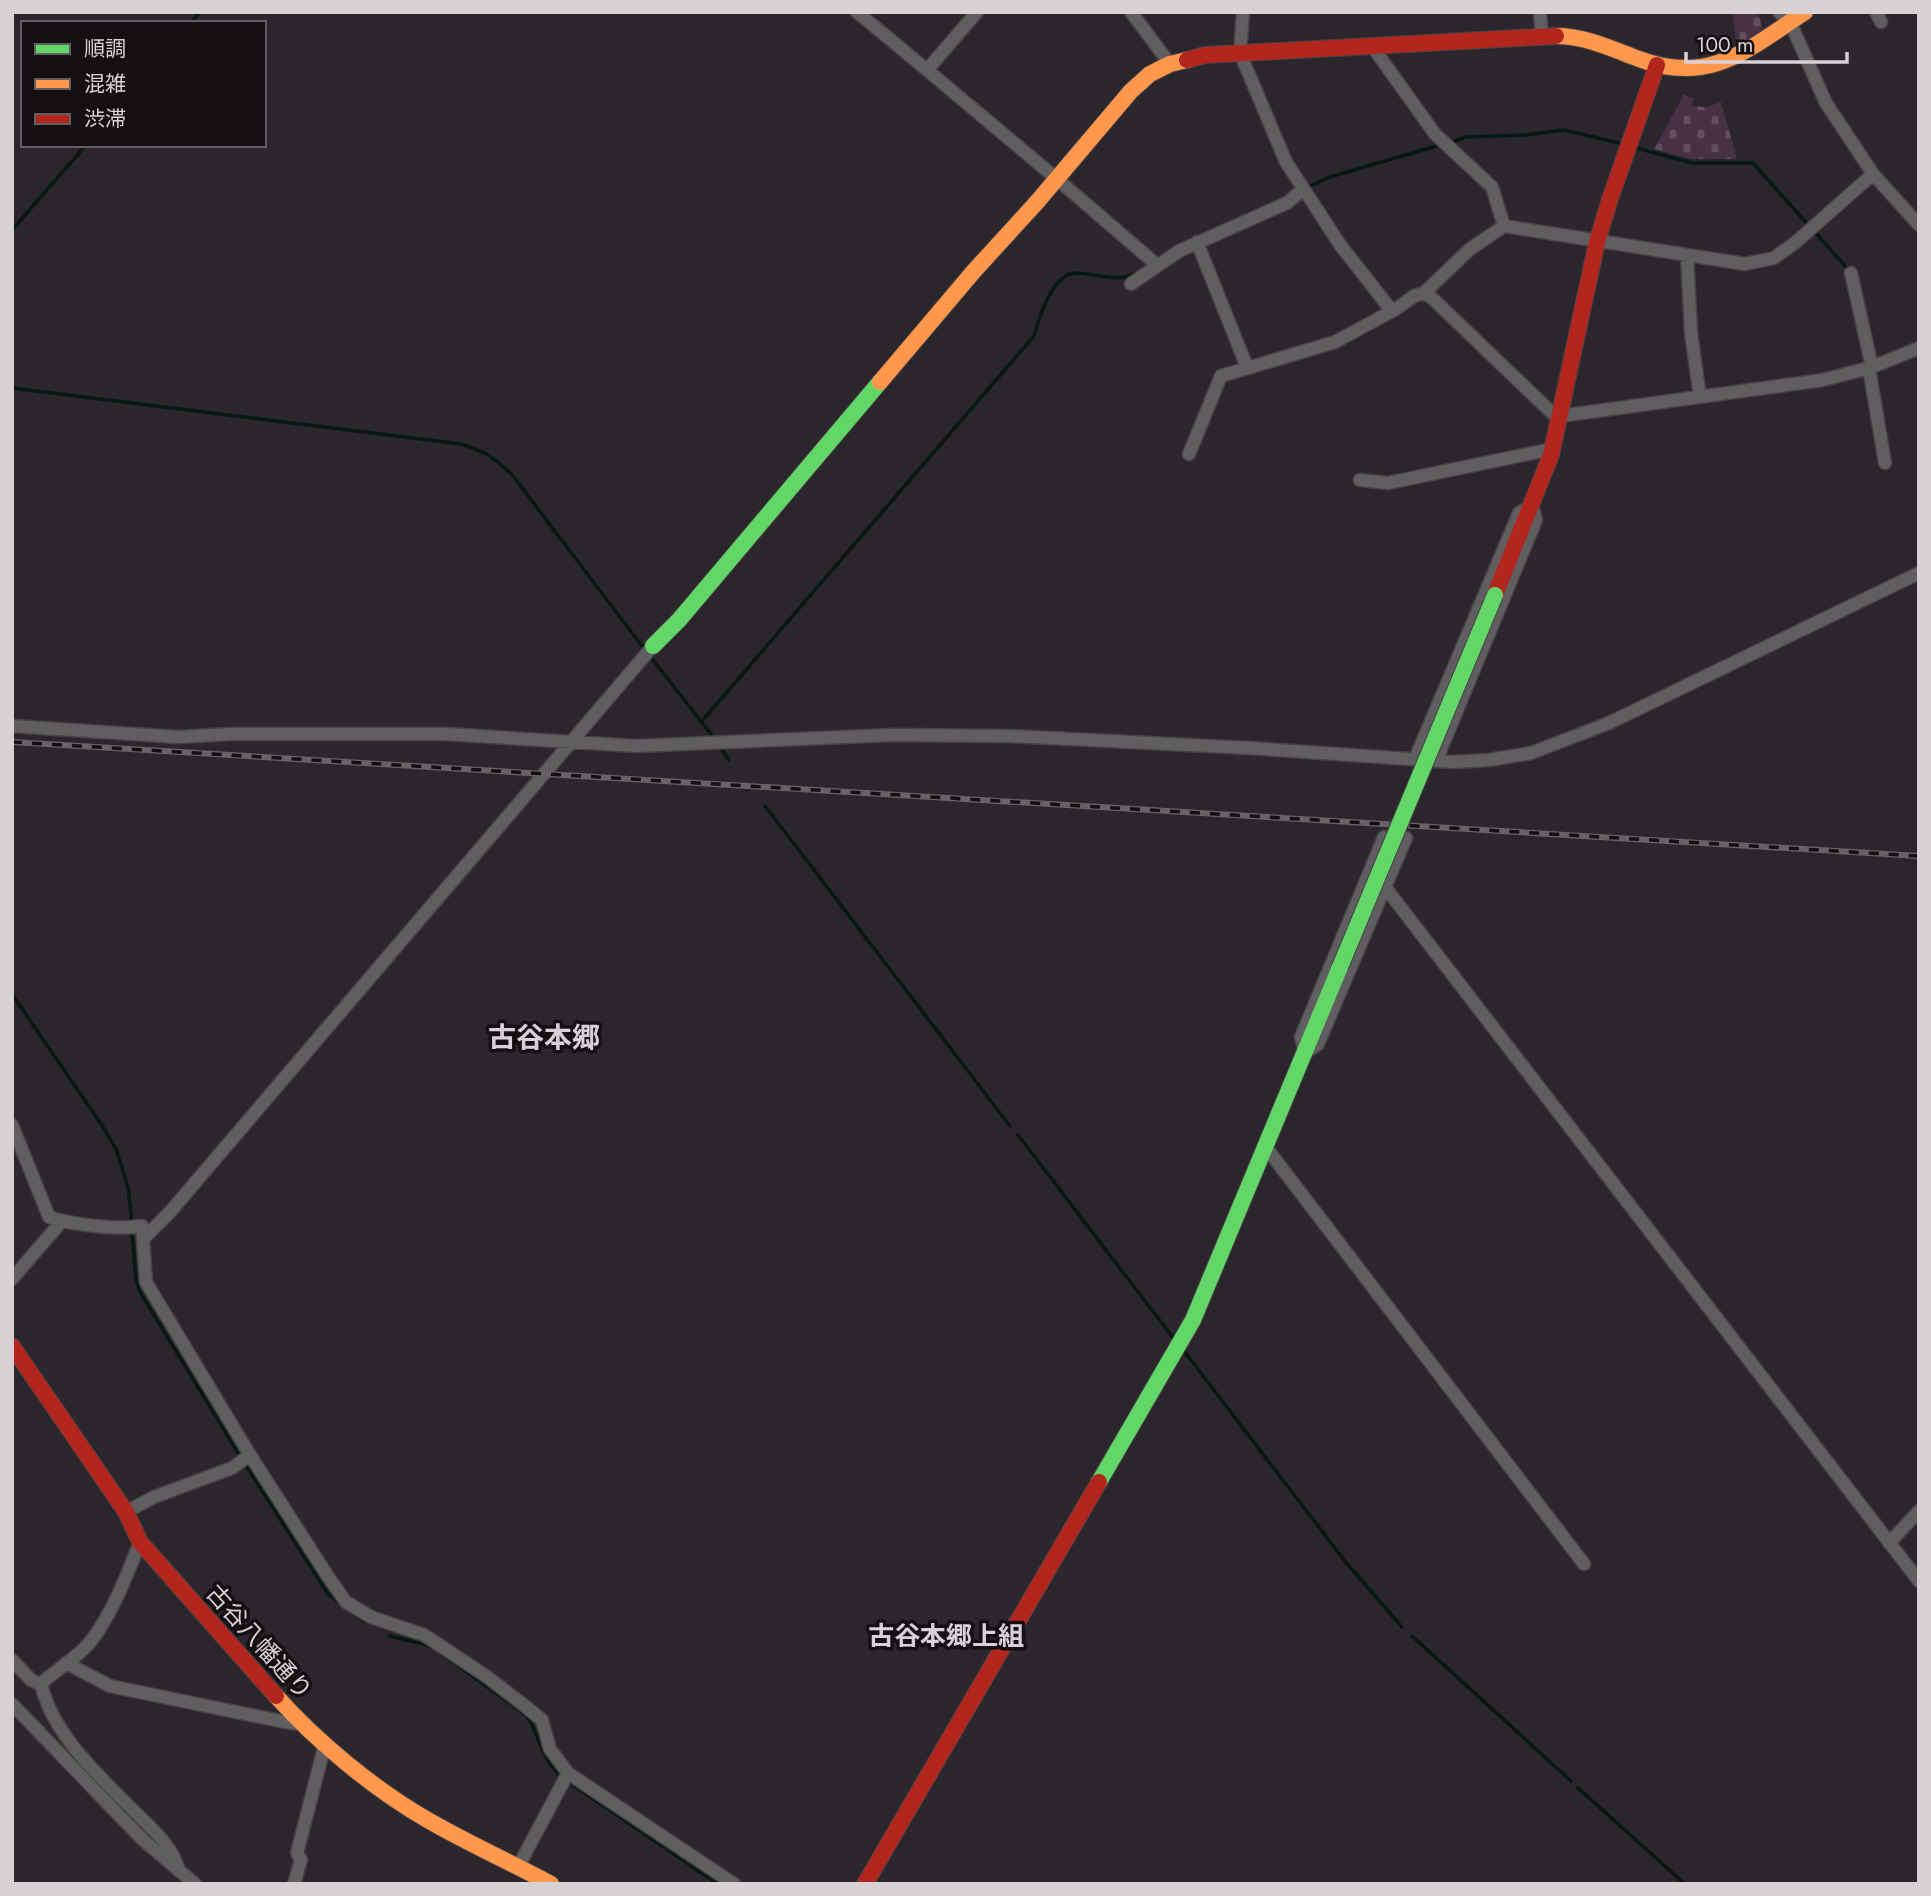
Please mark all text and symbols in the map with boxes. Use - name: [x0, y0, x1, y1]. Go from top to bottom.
- legend: [21, 21, 266, 147]
- scale bar: [1686, 21, 1847, 65]
- text: 100 m: [1696, 30, 1753, 60]
- text: 順調: [84, 34, 126, 64]
- text: 混雑: [84, 69, 126, 99]
- text: 渋滞: [84, 104, 126, 134]
- district label: 古谷本郷: [488, 1017, 600, 1058]
- street label: 古谷八幡通り: [198, 1576, 321, 1707]
- district label: 古谷本郷上組: [868, 1617, 1024, 1655]

